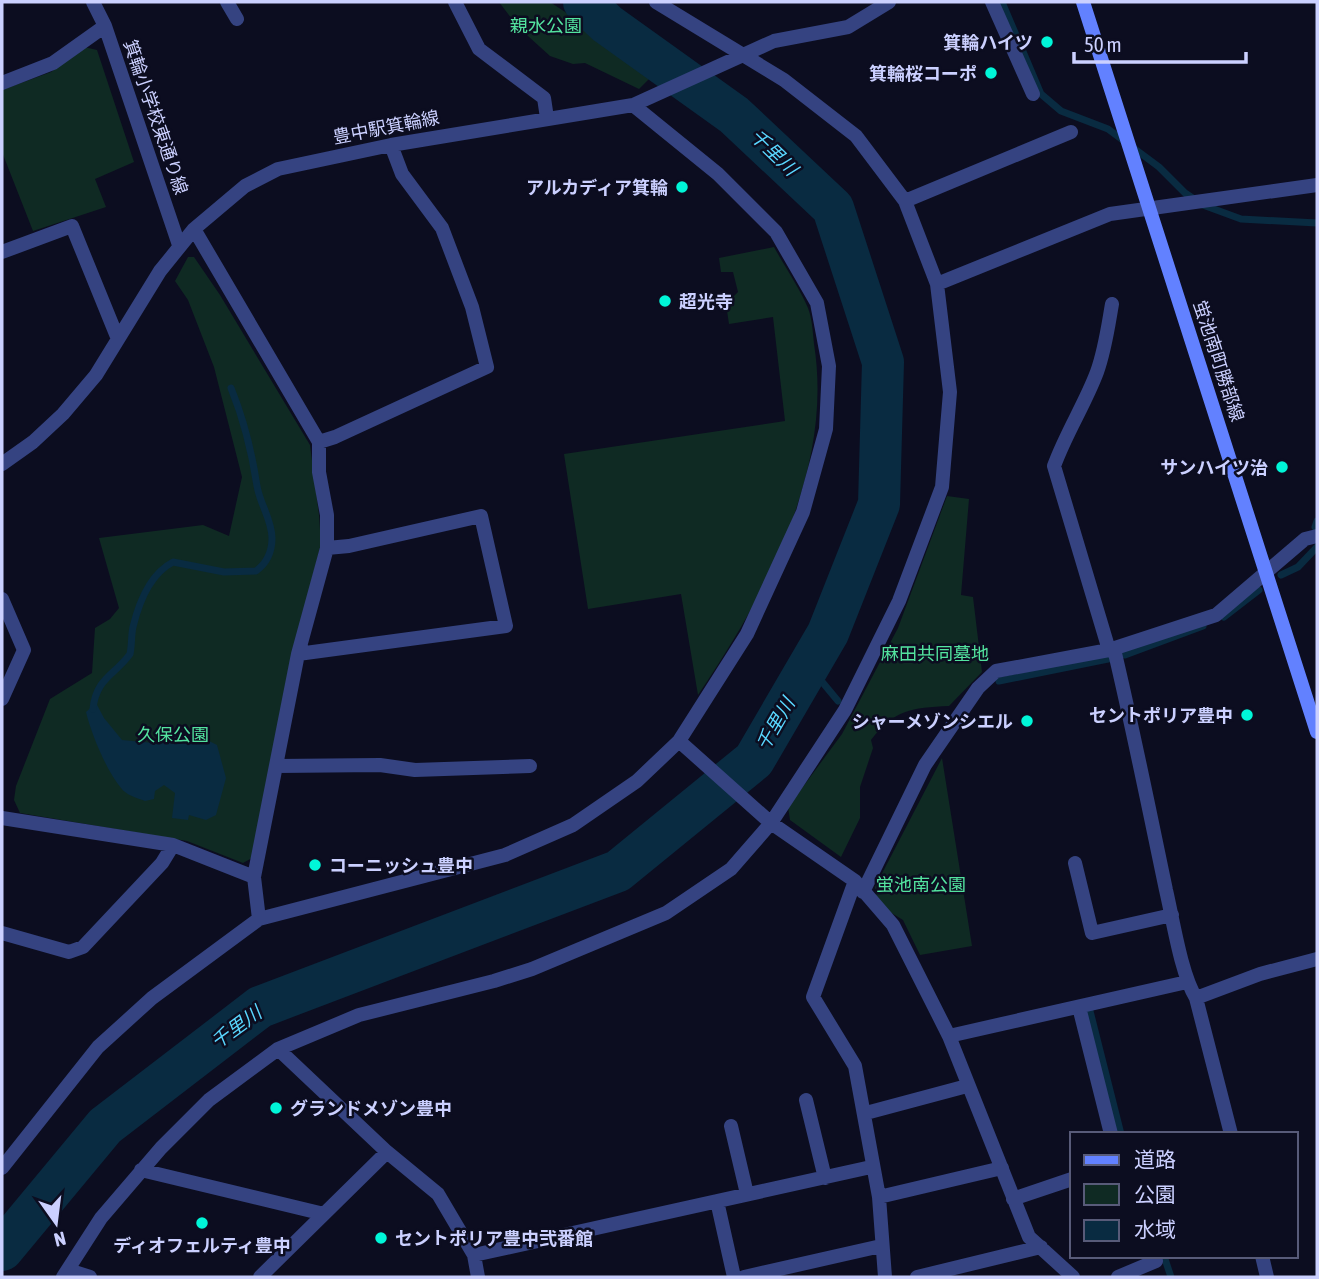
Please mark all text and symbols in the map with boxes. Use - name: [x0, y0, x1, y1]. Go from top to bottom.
- park label: 親水公園: [510, 15, 582, 36]
- scale bar: [1074, 21, 1246, 65]
- place label: 箕輪ハイツ: [943, 32, 1033, 53]
- text: 50 m: [1084, 32, 1122, 56]
- marker: 箕輪ハイツ: [1039, 34, 1055, 50]
- street label: 箕輪小学校東通り線: [120, 37, 192, 197]
- place label: 箕輪桜コーポ: [869, 63, 977, 84]
- marker: 箕輪桜コーポ: [983, 65, 999, 81]
- street label: 豊中駅箕輪線: [331, 106, 441, 148]
- water label: 千里川: [746, 124, 804, 181]
- place label: アルカディア箕輪: [526, 177, 668, 198]
- marker: アルカディア箕輪: [674, 179, 690, 195]
- place label: 超光寺: [679, 291, 733, 312]
- marker: 超光寺: [657, 293, 673, 309]
- street label: 蛍池南町勝部線: [1190, 298, 1248, 424]
- place label: サンハイツ治: [1160, 457, 1268, 478]
- marker: サンハイツ治: [1274, 459, 1290, 475]
- park label: 麻田共同墓地: [881, 643, 989, 664]
- water label: 千里川: [751, 692, 800, 754]
- place label: セントポリア豊中: [1089, 705, 1233, 726]
- marker: セントポリア豊中: [1239, 707, 1255, 723]
- place label: シャーメゾンシエル: [852, 711, 1013, 732]
- marker: シャーメゾンシエル: [1019, 713, 1035, 729]
- park label: 久保公園: [137, 724, 209, 745]
- place label: コーニッシュ豊中: [329, 855, 473, 876]
- marker: コーニッシュ豊中: [307, 857, 323, 873]
- park label: 蛍池南公園: [876, 874, 966, 895]
- water label: 千里川: [206, 1000, 267, 1053]
- place label: グランドメゾン豊中: [290, 1098, 452, 1119]
- marker: グランドメゾン豊中: [268, 1100, 284, 1116]
- legend: [1070, 1132, 1298, 1258]
- text: 道路: [1134, 1147, 1176, 1171]
- text: 公園: [1134, 1182, 1176, 1206]
- north arrow: [21, 1188, 91, 1258]
- marker: ディオフェルティ豊中: [194, 1215, 210, 1231]
- text: 水域: [1134, 1217, 1176, 1241]
- text: N: [52, 1227, 68, 1252]
- place label: セントポリア豊中弐番館: [395, 1228, 593, 1249]
- marker: セントポリア豊中弐番館: [373, 1230, 389, 1246]
- place label: ディオフェルティ豊中: [113, 1235, 291, 1256]

